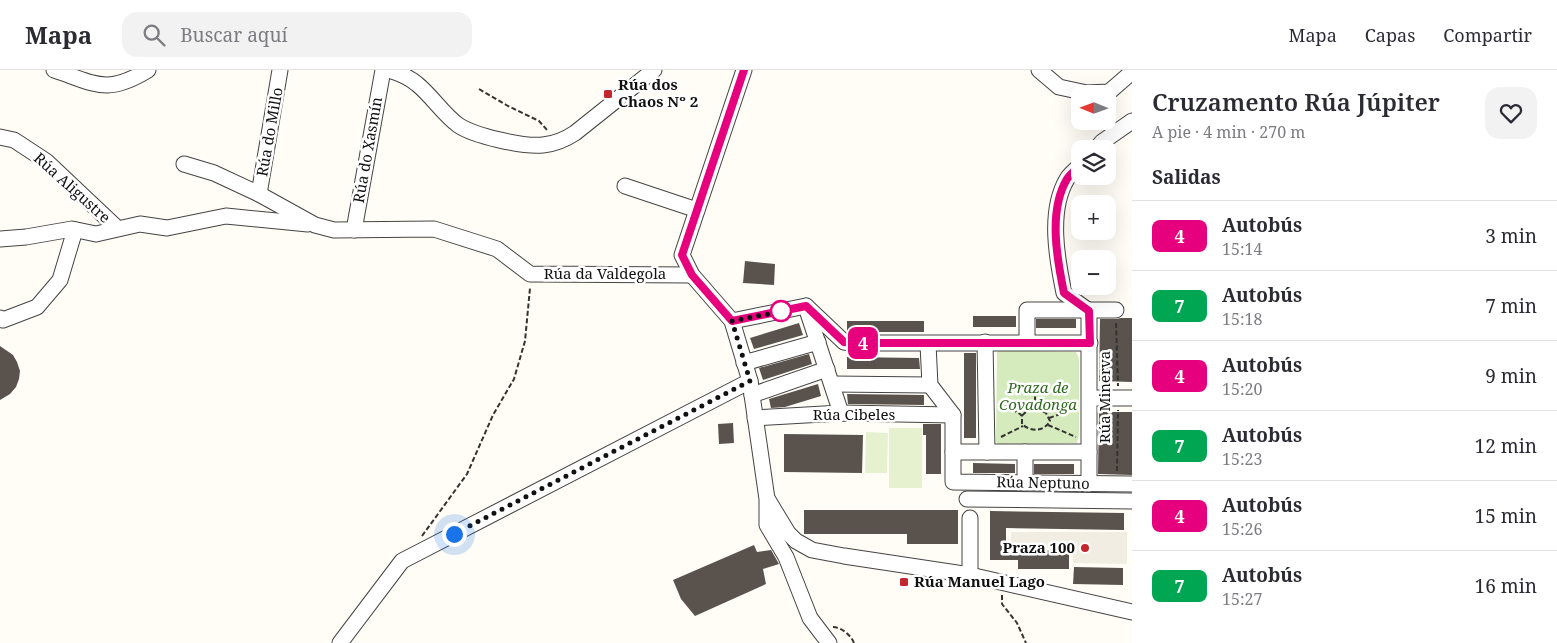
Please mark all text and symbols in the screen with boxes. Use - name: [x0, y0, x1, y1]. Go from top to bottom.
- search box: [122, 12, 472, 57]
- text: Mapa: [25, 18, 92, 51]
- icon: search: [140, 21, 168, 49]
- text: Buscar aquí: [180, 22, 288, 48]
- text: Mapa: [1289, 23, 1337, 47]
- text: Capas: [1365, 23, 1415, 47]
- text: Compartir: [1443, 23, 1532, 47]
- place label: Rúa dos Chaos Nº 2: [618, 74, 698, 111]
- north arrow: [1071, 85, 1116, 130]
- map controls: [1071, 85, 1116, 295]
- text: Cruzamento Rúa Júpiter: [1152, 85, 1440, 118]
- street label: Rúa do Millo: [251, 86, 287, 178]
- button: heart: [1485, 87, 1537, 139]
- marker: Rúa dos Chaos Nº 2: [602, 88, 614, 100]
- street label: Rúa do Xasmín: [348, 95, 386, 204]
- text: A pie · 4 min · 270 m: [1152, 121, 1305, 143]
- button: layers: [1071, 140, 1116, 185]
- street label: Rúa Aligustre: [30, 148, 115, 227]
- text: Salidas: [1152, 164, 1221, 190]
- button: +: [1071, 195, 1116, 240]
- text: Autobús: [1222, 212, 1302, 238]
- text: 3 min: [1485, 223, 1537, 249]
- text: 4: [1174, 224, 1185, 248]
- text: 15:14: [1222, 238, 1262, 260]
- button: −: [1071, 250, 1116, 295]
- street label: Rúa da Valdegola: [544, 263, 666, 283]
- text: Autobús: [1222, 282, 1302, 308]
- text: 7 min: [1485, 293, 1537, 319]
- text: 7: [1174, 294, 1185, 318]
- unlabelled marker: [770, 300, 792, 322]
- text: 15:18: [1222, 308, 1262, 330]
- line badge: 4: [847, 327, 879, 359]
- text: 4: [858, 331, 868, 355]
- street label: Rúa Minerva: [1094, 351, 1114, 443]
- text: Autobús: [1222, 352, 1302, 378]
- text: 9 min: [1485, 363, 1537, 389]
- text: 4: [1174, 364, 1185, 388]
- park label: Praza de Covadonga: [999, 377, 1077, 414]
- text: 15:20: [1222, 378, 1262, 400]
- street label: Rúa Cibeles: [813, 404, 895, 424]
- text: Autobús: [1222, 422, 1302, 448]
- text: 12 min: [1475, 433, 1537, 459]
- text: 7: [1174, 434, 1185, 458]
- text: 15:23: [1222, 448, 1262, 470]
- street label: Rúa Neptuno: [996, 471, 1090, 493]
- text: Autobús: [1222, 492, 1302, 518]
- text: 15 min: [1475, 503, 1537, 529]
- text: 4: [1174, 504, 1185, 528]
- text: 15:26: [1222, 518, 1262, 540]
- your location: [442, 522, 467, 547]
- place label: Praza 100: [1003, 537, 1075, 557]
- marker: Praza 100: [1079, 542, 1091, 554]
- text: Autobús: [1222, 562, 1302, 588]
- place label: Rúa Manuel Lago: [914, 571, 1045, 591]
- text: 16 min: [1475, 573, 1537, 599]
- text: 7: [1174, 574, 1185, 598]
- marker: Rúa Manuel Lago: [898, 576, 910, 588]
- text: 15:27: [1222, 588, 1262, 610]

